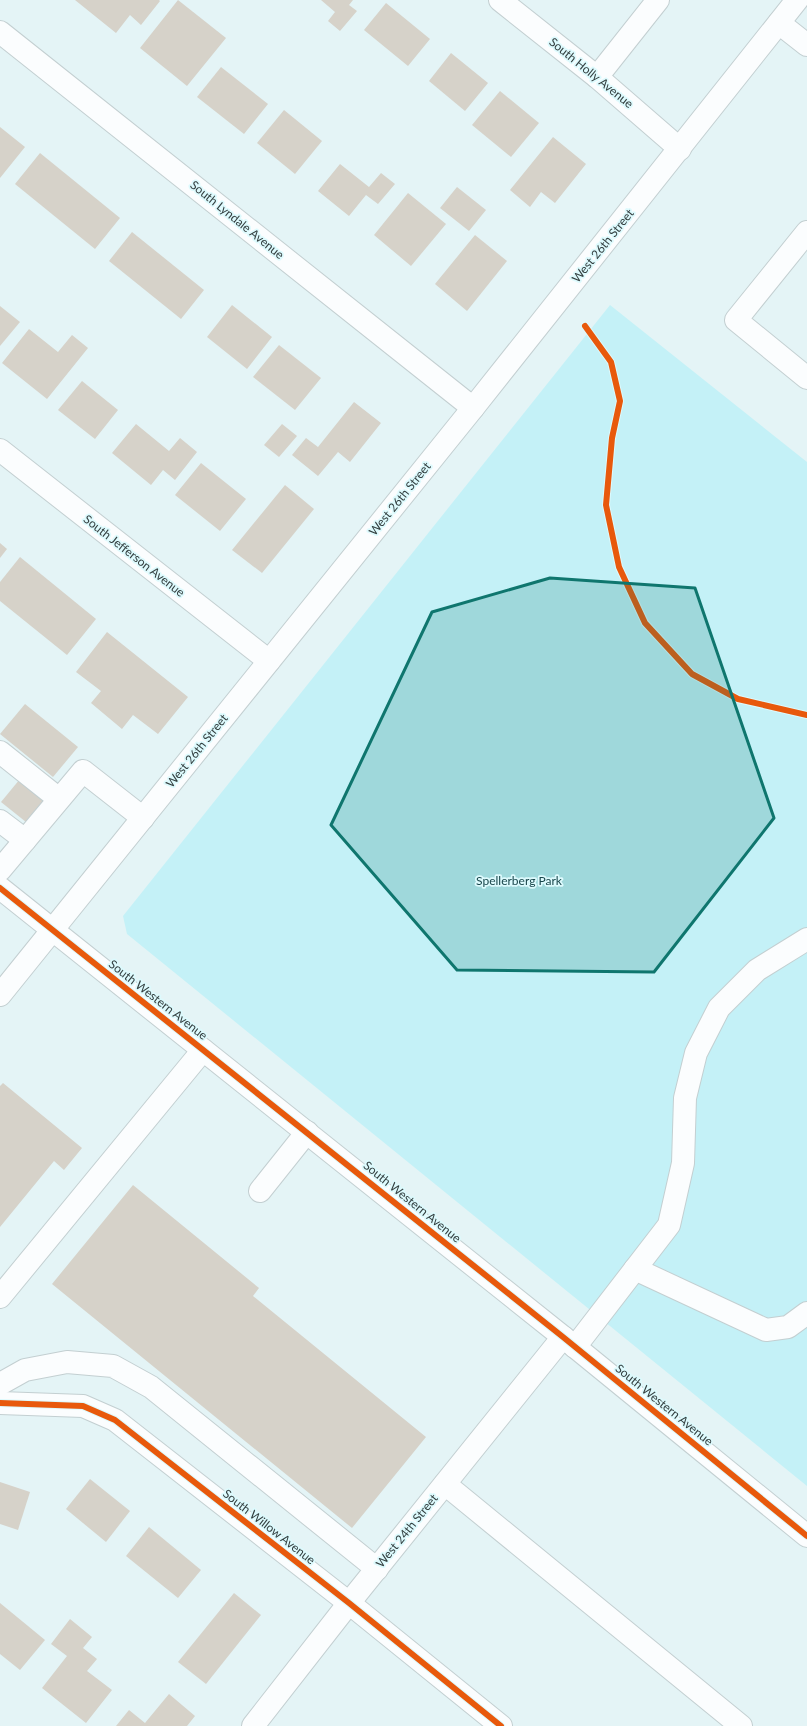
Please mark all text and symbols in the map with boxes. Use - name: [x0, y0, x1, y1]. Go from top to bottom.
- street label: South Holly Avenue: [546, 34, 636, 111]
- street label: South Lyndale Avenue: [187, 177, 287, 262]
- street label: West 26th Street: [568, 205, 637, 285]
- street label: West 26th Street: [365, 458, 434, 538]
- street label: South Jefferson Avenue: [81, 511, 188, 600]
- street label: West 26th Street: [162, 710, 231, 790]
- park label: Spellerberg Park: [476, 873, 563, 888]
- street label: South Western Avenue: [106, 956, 211, 1043]
- street label: South Western Avenue: [360, 1158, 464, 1246]
- street label: South Western Avenue: [612, 1361, 716, 1449]
- street label: South Willow Avenue: [220, 1486, 318, 1567]
- street label: West 24th Street: [372, 1490, 441, 1570]

